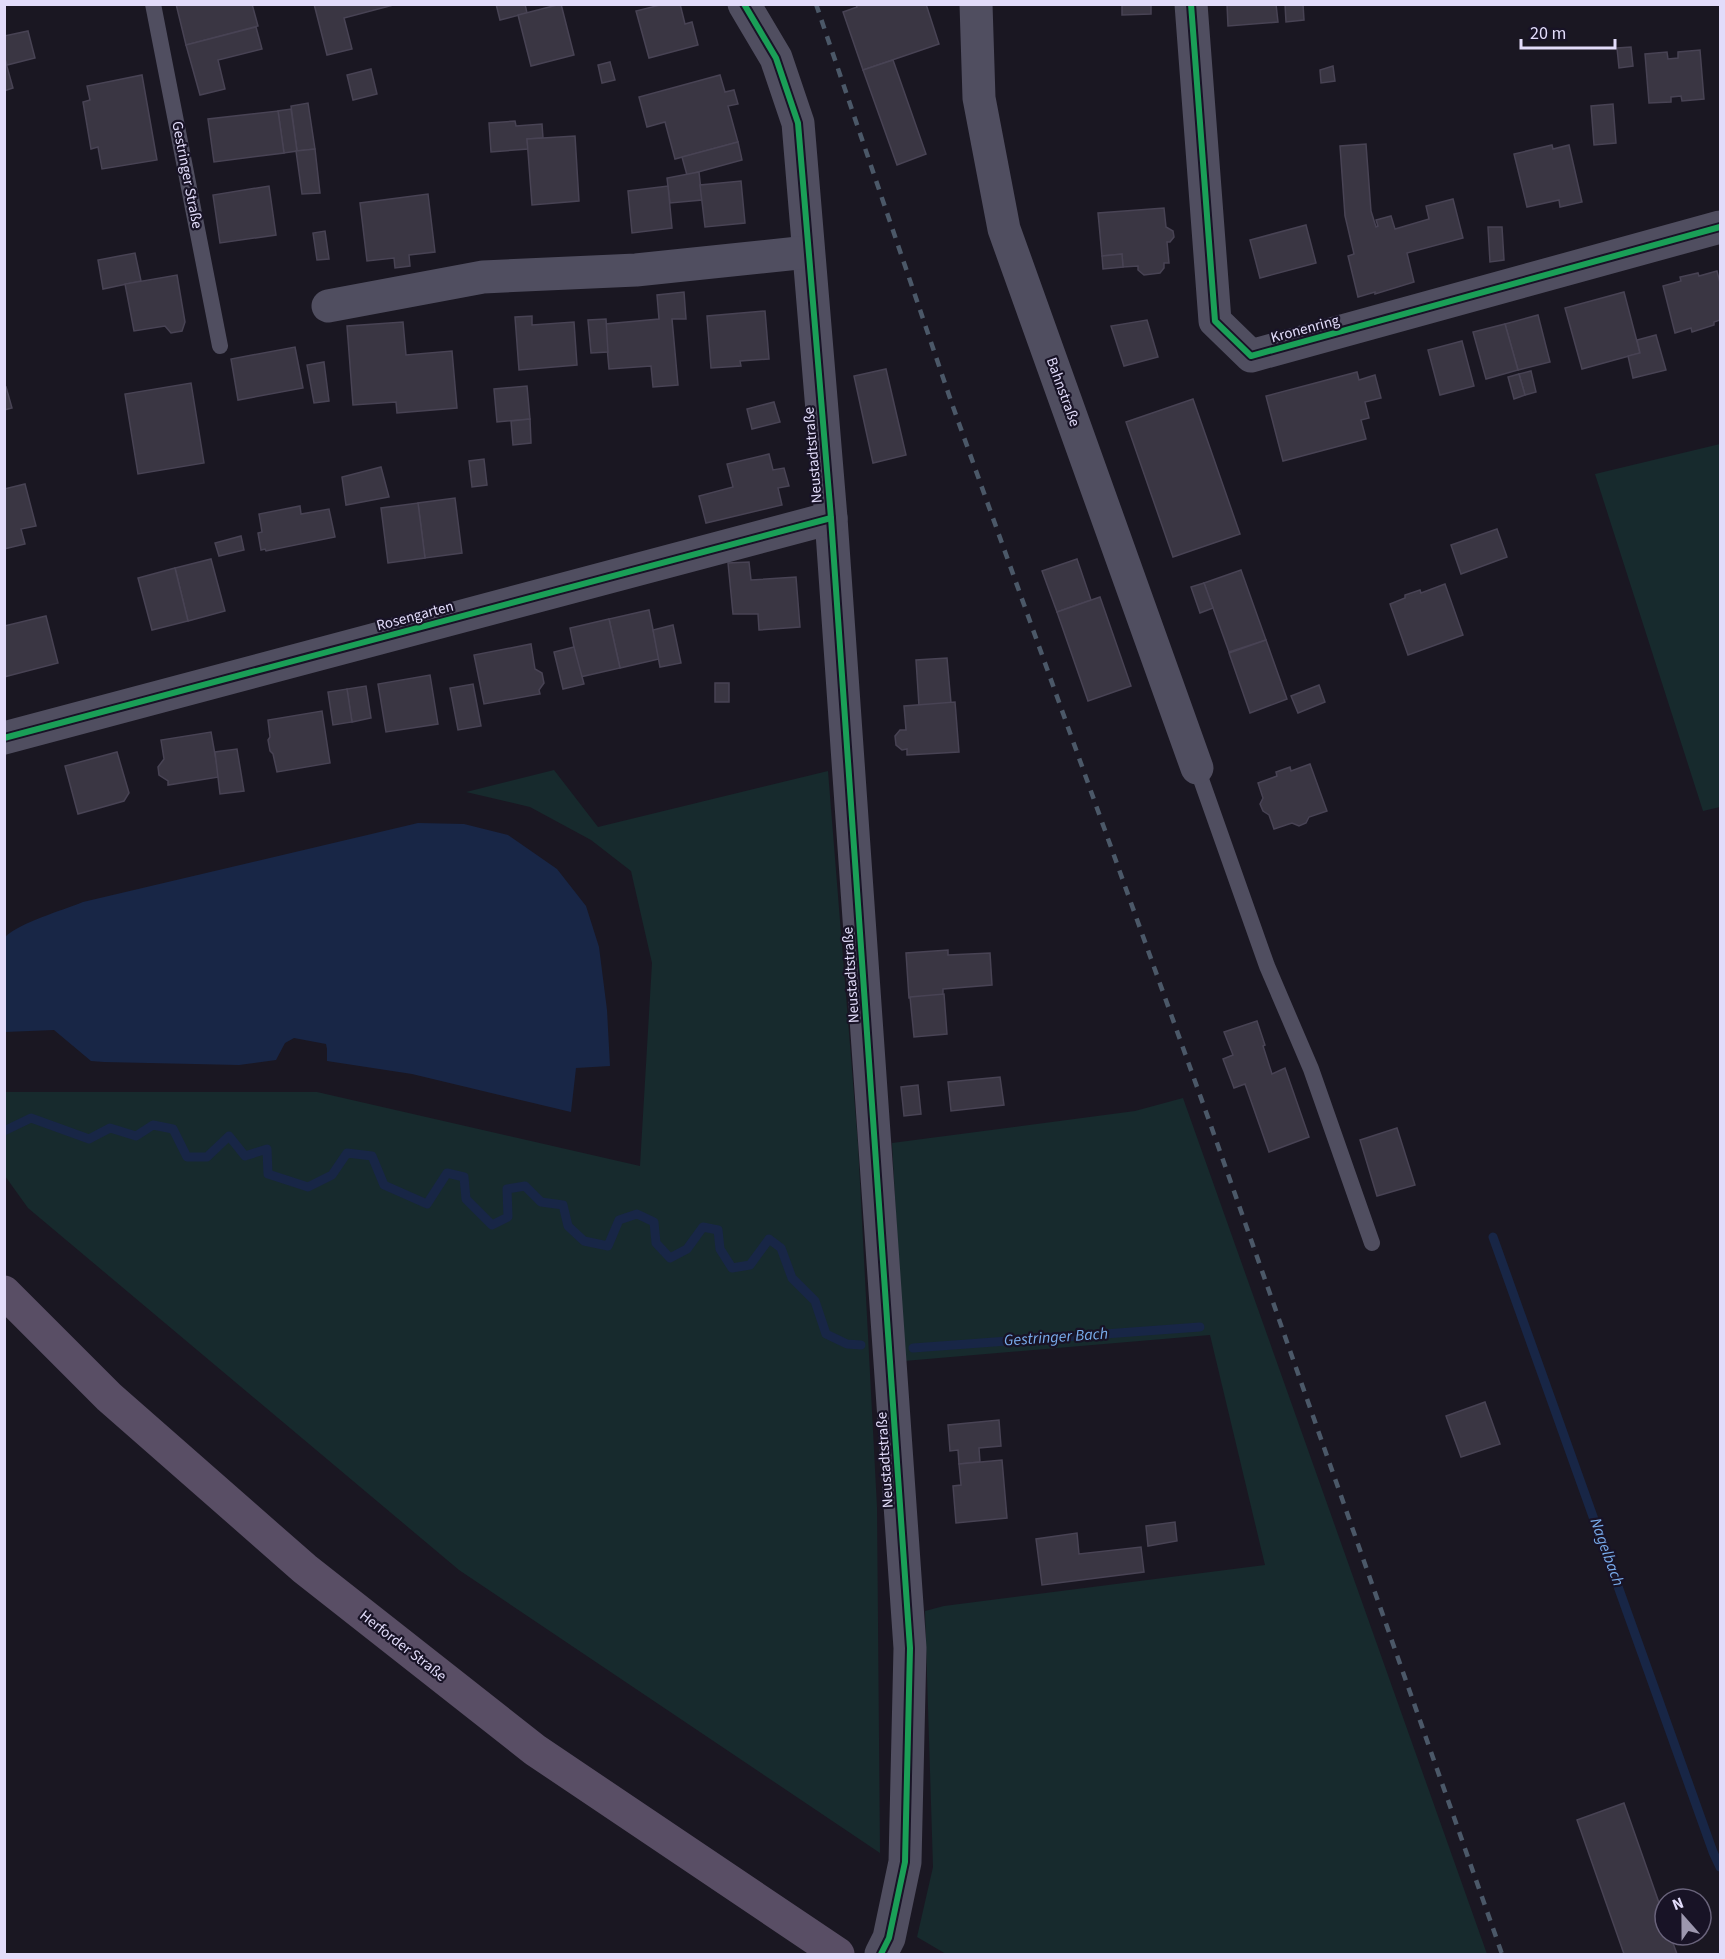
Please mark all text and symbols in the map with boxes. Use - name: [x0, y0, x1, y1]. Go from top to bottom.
- scale bar: [1521, 12, 1616, 50]
- text: 20 m: [1530, 21, 1566, 46]
- street label: Gestringer Straße: [166, 119, 208, 231]
- street label: Kronenring: [1268, 310, 1342, 348]
- street label: Bahnstraße: [1041, 354, 1085, 430]
- street label: Neustadtstraße: [798, 406, 828, 504]
- street label: Rosengarten: [374, 596, 456, 636]
- street label: Neustadtstraße: [837, 926, 865, 1024]
- water label: Gestringer Bach: [1003, 1322, 1109, 1352]
- street label: Neustadtstraße: [871, 1411, 899, 1509]
- water label: Nagelbach: [1585, 1515, 1629, 1589]
- street label: Herforder Straße: [355, 1605, 451, 1687]
- north arrow: [1653, 1887, 1713, 1947]
- text: N: [1669, 1892, 1687, 1916]

